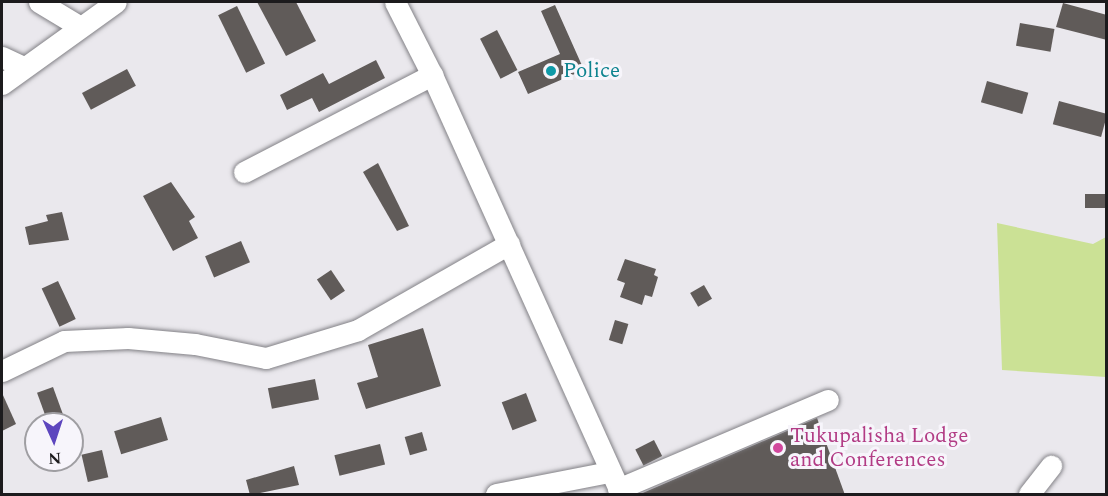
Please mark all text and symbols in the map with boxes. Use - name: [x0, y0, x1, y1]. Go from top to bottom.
- place label: Police: [563, 58, 620, 84]
- marker: Police: [544, 64, 558, 78]
- north arrow: [24, 412, 84, 472]
- place label: Tukupalisha Lodge and Conferences: [790, 423, 969, 473]
- marker: Tukupalisha Lodge and Conferences: [771, 441, 785, 455]
- text: N: [48, 446, 62, 470]

